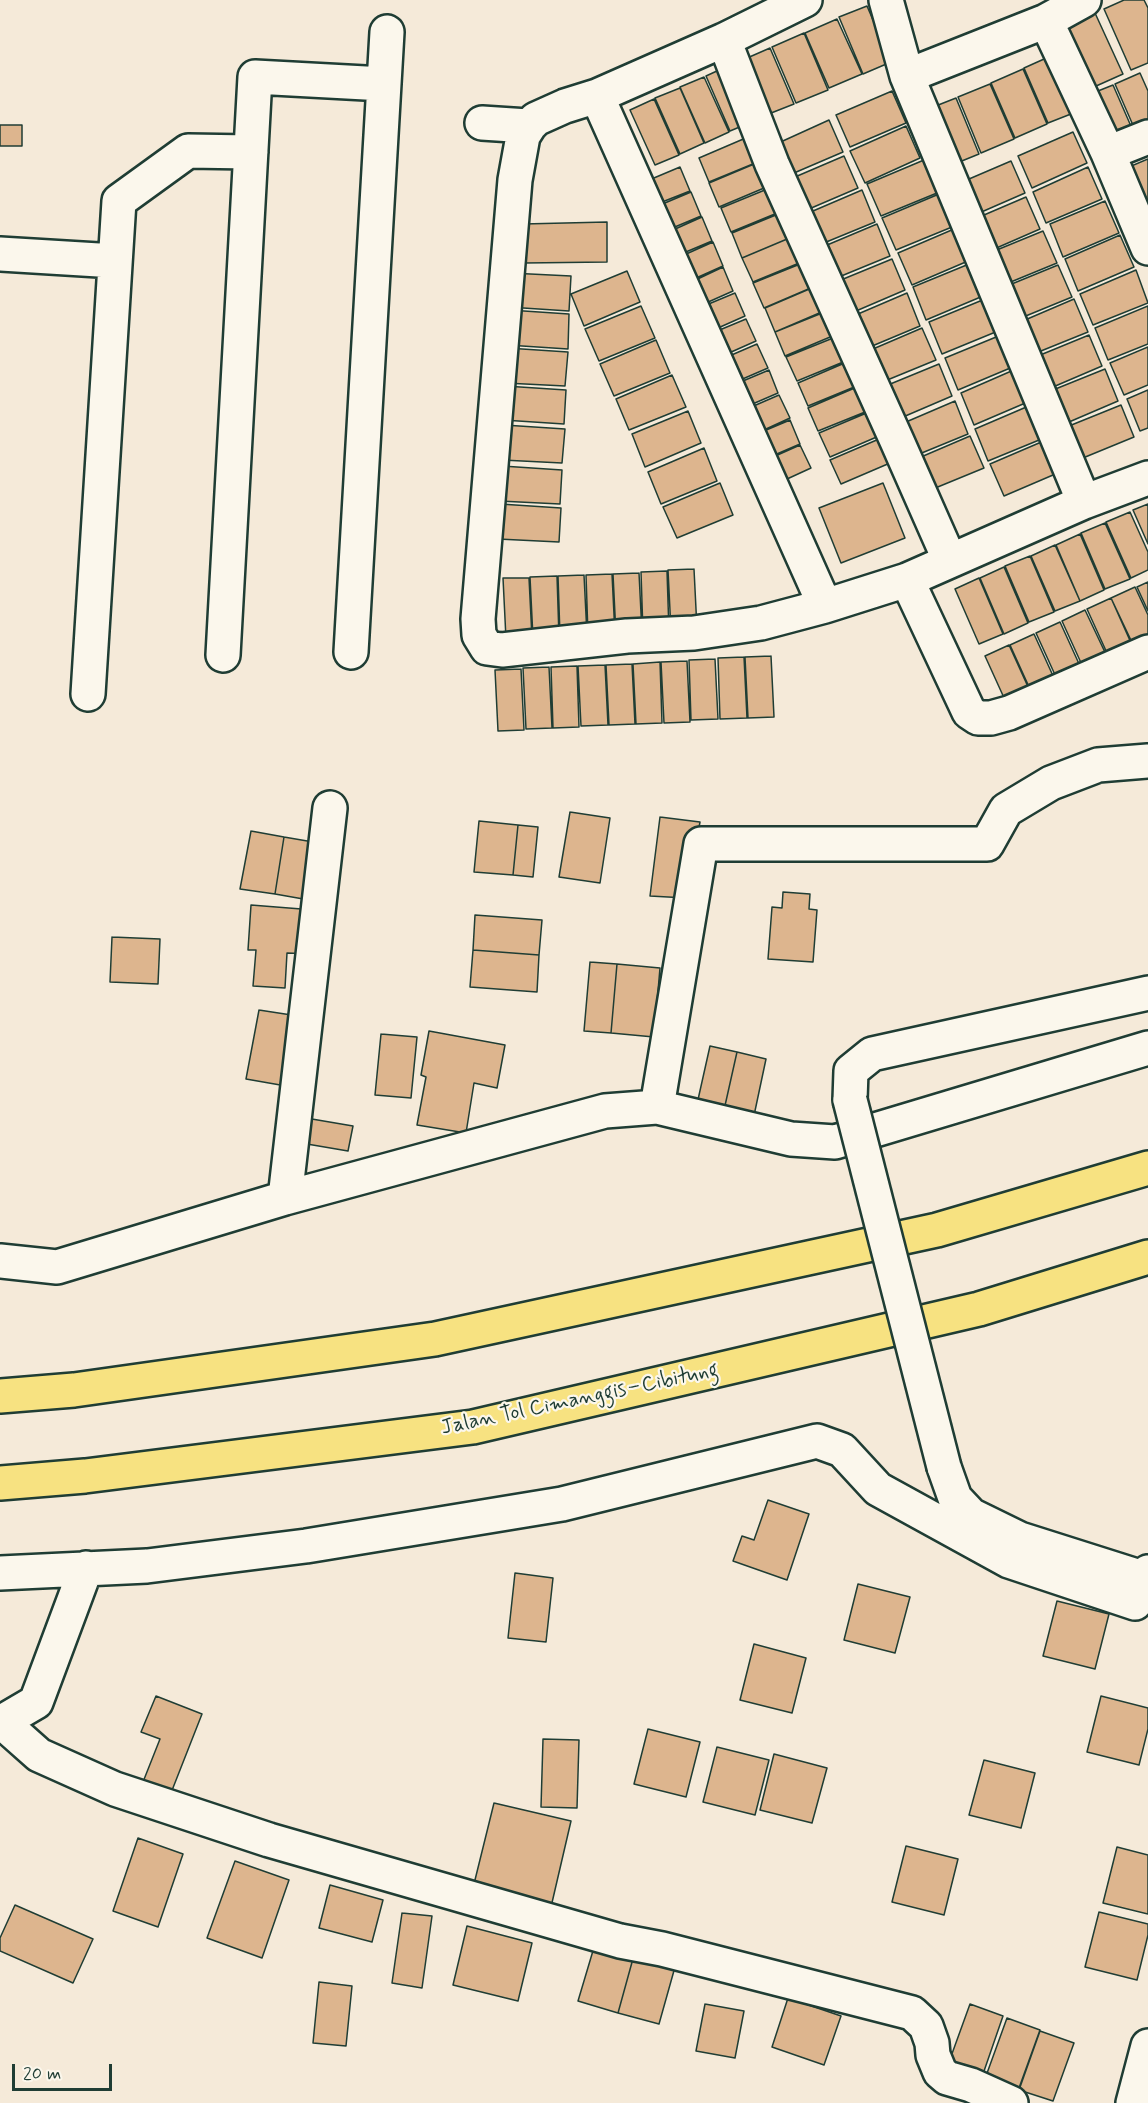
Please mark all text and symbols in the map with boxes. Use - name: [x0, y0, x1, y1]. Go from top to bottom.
- street label: Jalan Tol Cimanggis–Cibitung: [439, 1358, 721, 1442]
- scale bar: [15, 2052, 116, 2090]
- text: 20 m: [23, 2062, 61, 2086]

